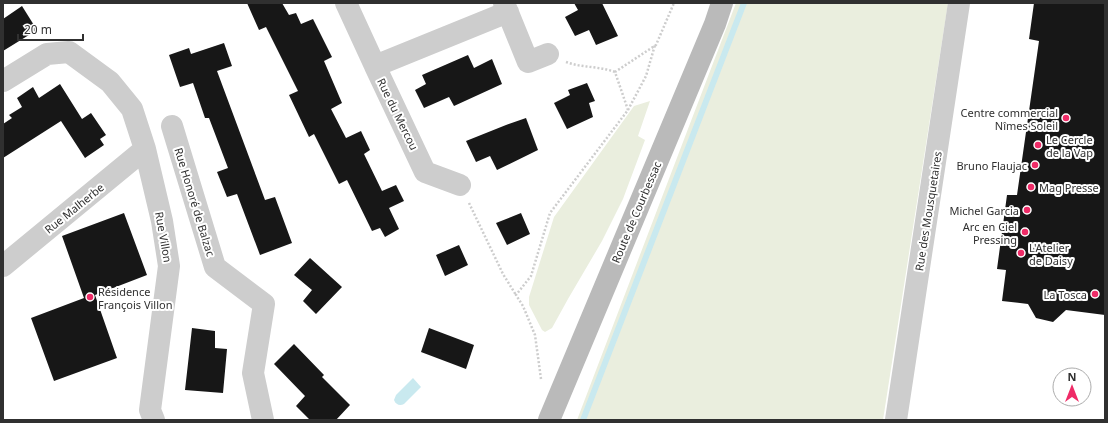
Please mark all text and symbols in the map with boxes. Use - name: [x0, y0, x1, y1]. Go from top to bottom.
- scale bar: [18, 16, 83, 42]
- text: 20 m: [24, 21, 52, 38]
- street label: Rue du Mercou: [374, 75, 422, 153]
- place label: Centre commercial Nîmes Soleil: [961, 105, 1058, 133]
- marker: Centre commercial Nîmes Soleil: [1061, 113, 1071, 123]
- place label: Le Cercle de la Vap: [1046, 132, 1093, 160]
- marker: Le Cercle de la Vap: [1033, 140, 1043, 150]
- street label: Rue Honoré de Balzac: [171, 146, 219, 258]
- street label: Rue des Mousquetaires: [911, 150, 945, 272]
- place label: Bruno Flaujac: [956, 158, 1027, 173]
- street label: Route de Courbessac: [608, 159, 664, 265]
- marker: Bruno Flaujac: [1030, 160, 1040, 170]
- street label: Rue Malherbe: [41, 179, 107, 237]
- place label: Mag Presse: [1039, 180, 1099, 195]
- marker: Mag Presse: [1026, 182, 1036, 192]
- place label: Michel Garcia: [949, 203, 1019, 218]
- marker: Michel Garcia: [1022, 205, 1032, 215]
- street label: Rue Villon: [152, 210, 176, 264]
- place label: Arc en Ciel Pressing: [963, 219, 1017, 247]
- marker: Arc en Ciel Pressing: [1020, 227, 1030, 237]
- place label: L'Atelier de Daisy: [1029, 240, 1073, 268]
- marker: L'Atelier de Daisy: [1016, 248, 1026, 258]
- place label: Résidence François Villon: [98, 284, 172, 312]
- place label: La Tosca: [1043, 287, 1087, 302]
- marker: La Tosca: [1090, 289, 1100, 299]
- marker: Résidence François Villon: [85, 292, 95, 302]
- north arrow: [1052, 367, 1092, 407]
- text: N: [1068, 369, 1076, 384]

